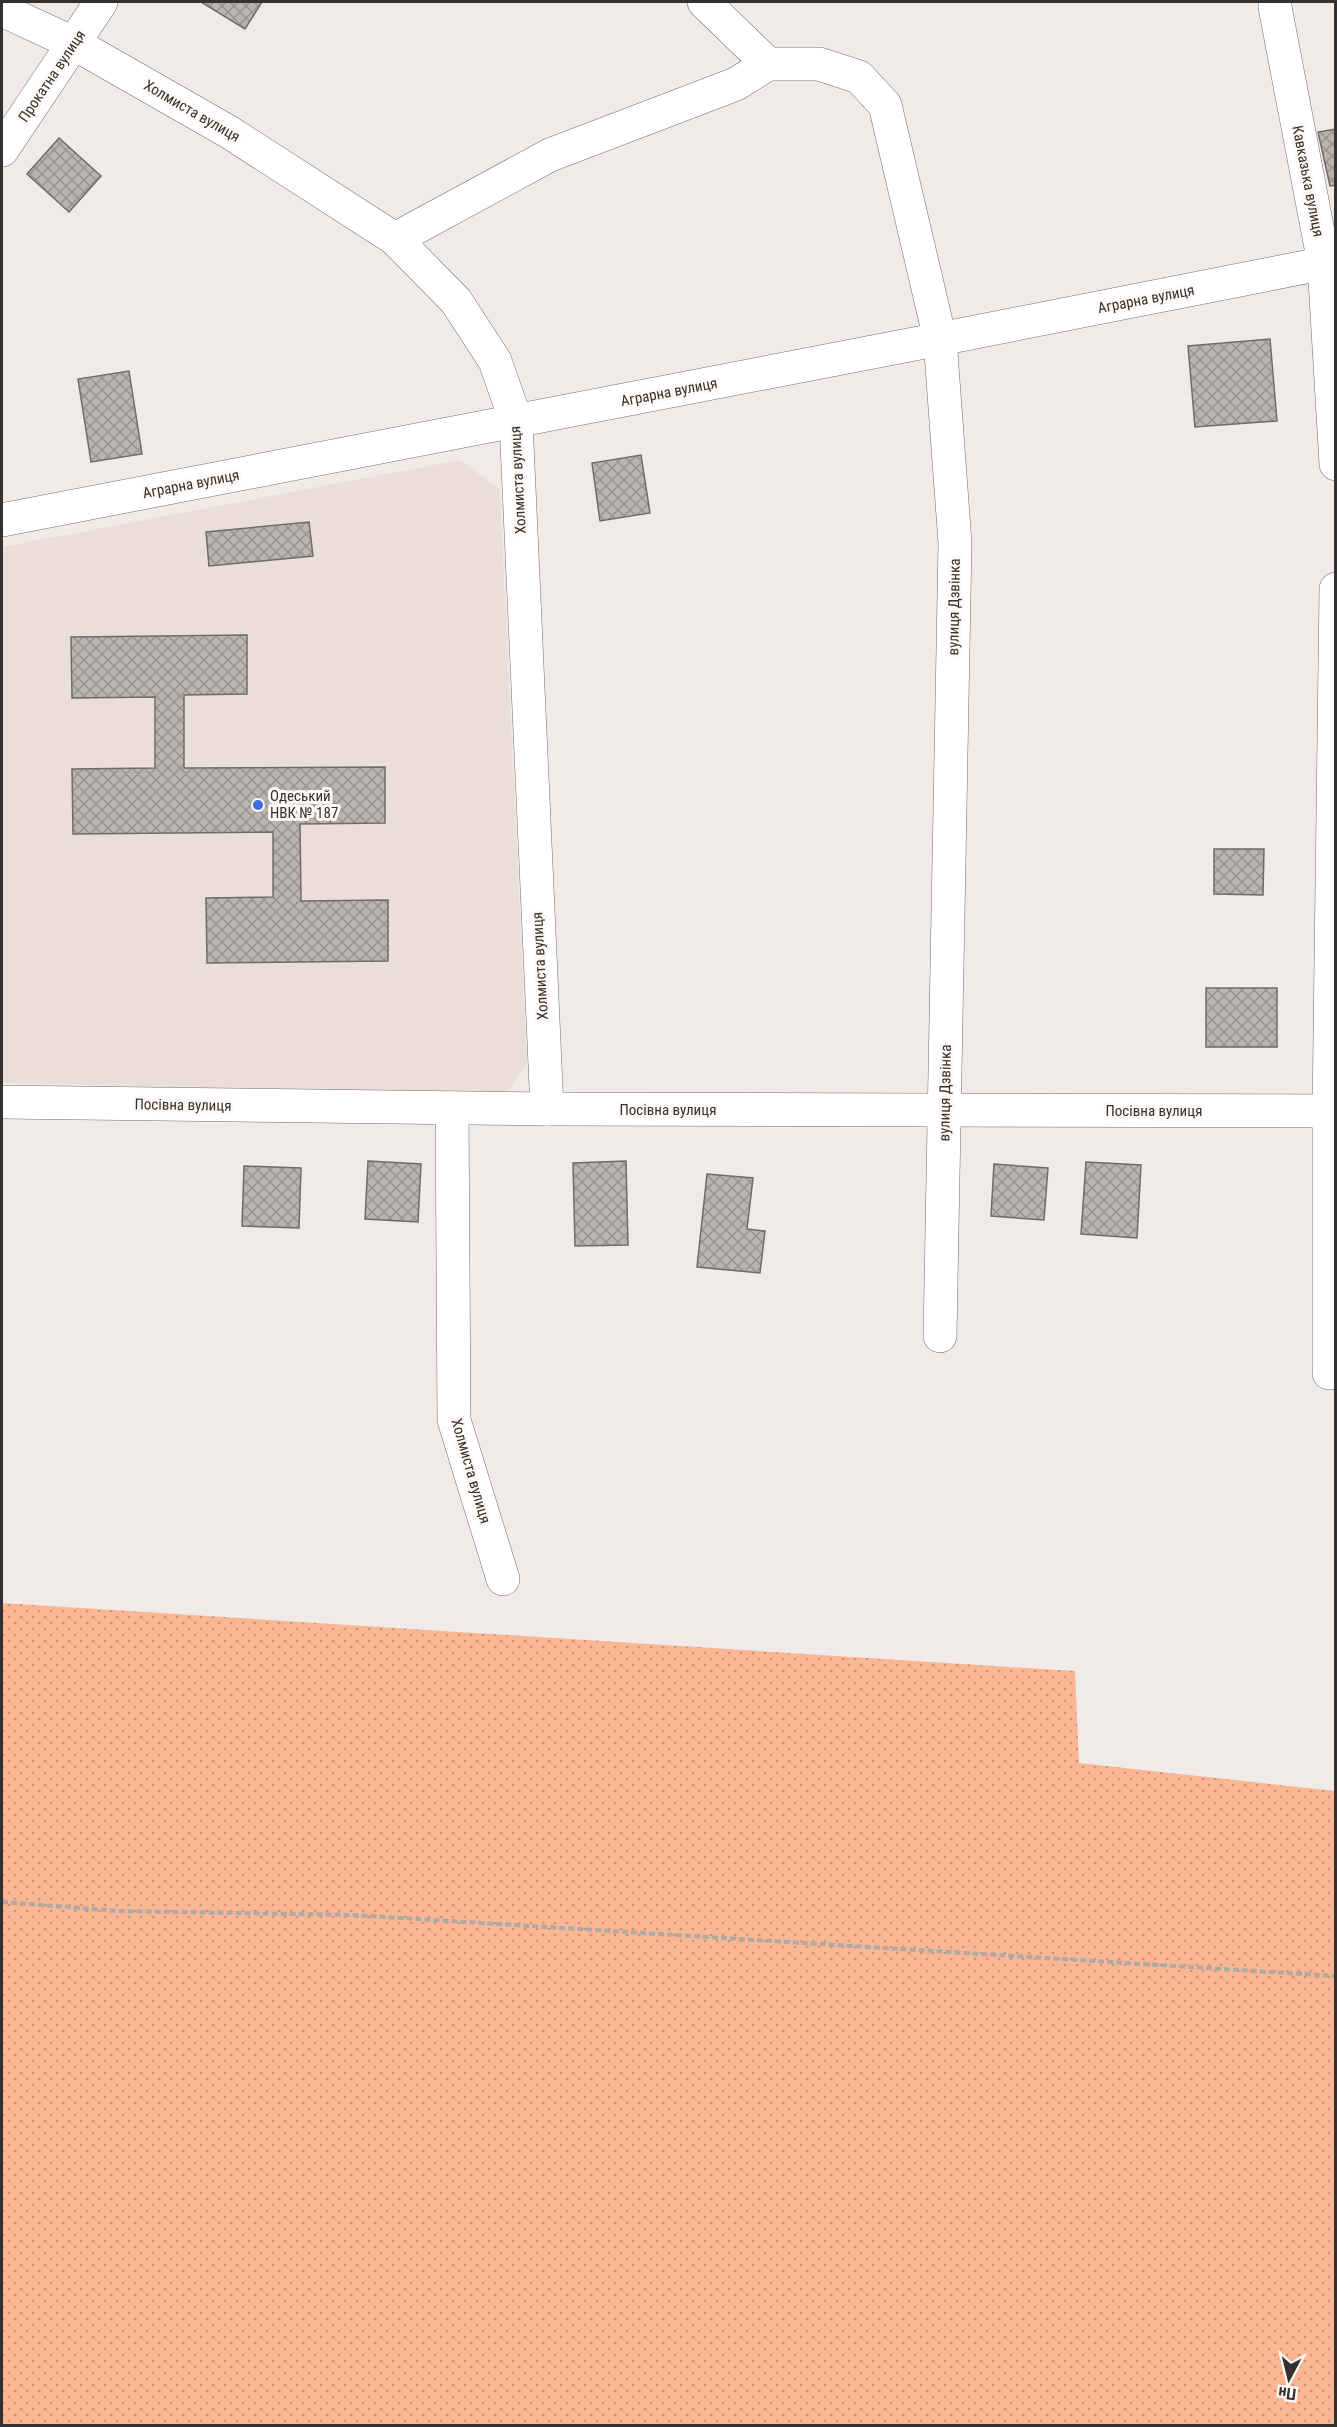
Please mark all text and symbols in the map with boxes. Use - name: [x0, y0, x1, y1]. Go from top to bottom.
- street label: Прокатна вулиця: [15, 27, 89, 125]
- street label: Холмиста вулиця: [141, 76, 243, 146]
- street label: Кавказька вулиця: [1288, 124, 1328, 238]
- street label: Аграрна вулиця: [1096, 281, 1196, 317]
- street label: Аграрна вулиця: [619, 374, 719, 410]
- street label: Холмиста вулиця: [506, 425, 530, 535]
- street label: Аграрна вулиця: [141, 466, 241, 502]
- street label: вулиця Дзвінка: [944, 558, 964, 656]
- place label: Одеський НВК № 187: [270, 787, 338, 822]
- marker: Одеський НВК № 187: [251, 798, 265, 812]
- street label: Холмиста вулиця: [528, 911, 552, 1021]
- street label: вулиця Дзвінка: [935, 1044, 955, 1142]
- street label: Посівна вулиця: [134, 1095, 232, 1115]
- street label: Посівна вулиця: [620, 1101, 716, 1119]
- street label: Посівна вулиця: [1106, 1102, 1202, 1120]
- street label: Холмиста вулиця: [447, 1416, 495, 1526]
- north arrow: [1259, 2349, 1319, 2409]
- text: Пн: [1277, 2383, 1297, 2404]

